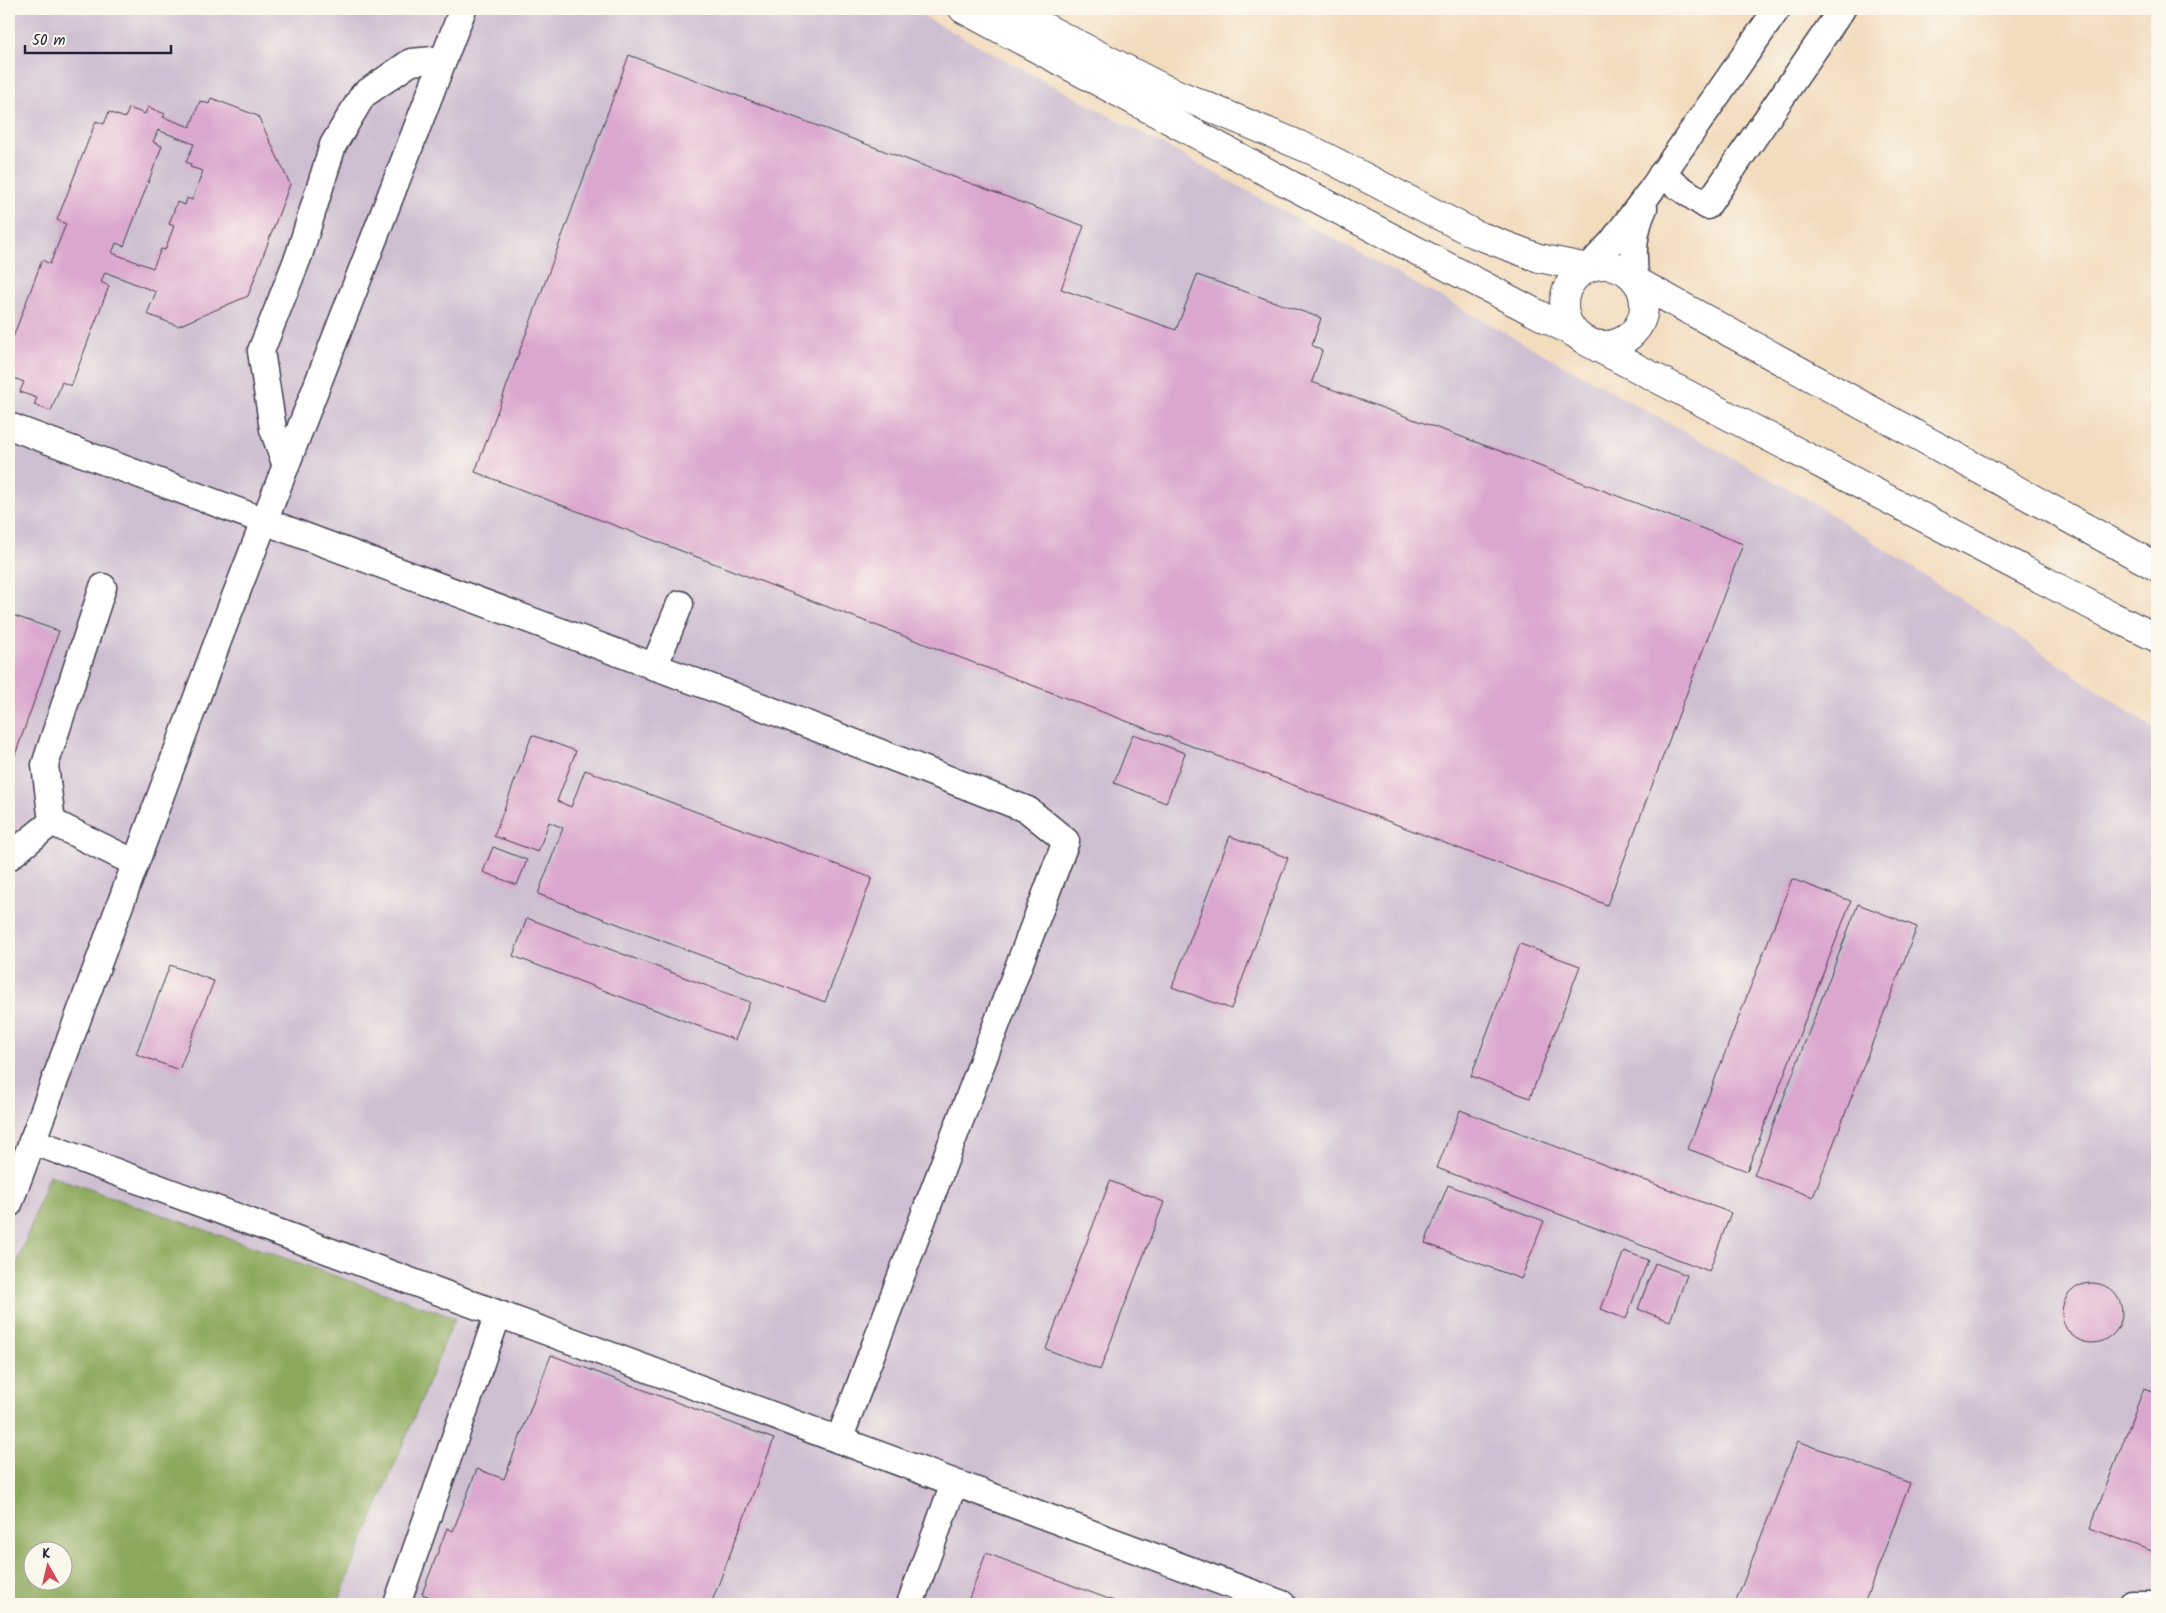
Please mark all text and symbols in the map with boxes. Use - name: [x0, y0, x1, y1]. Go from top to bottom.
- scale bar: [25, 22, 171, 54]
- text: 50 m: [32, 29, 66, 53]
- north arrow: [22, 1540, 72, 1590]
- text: K: [41, 1543, 53, 1566]

